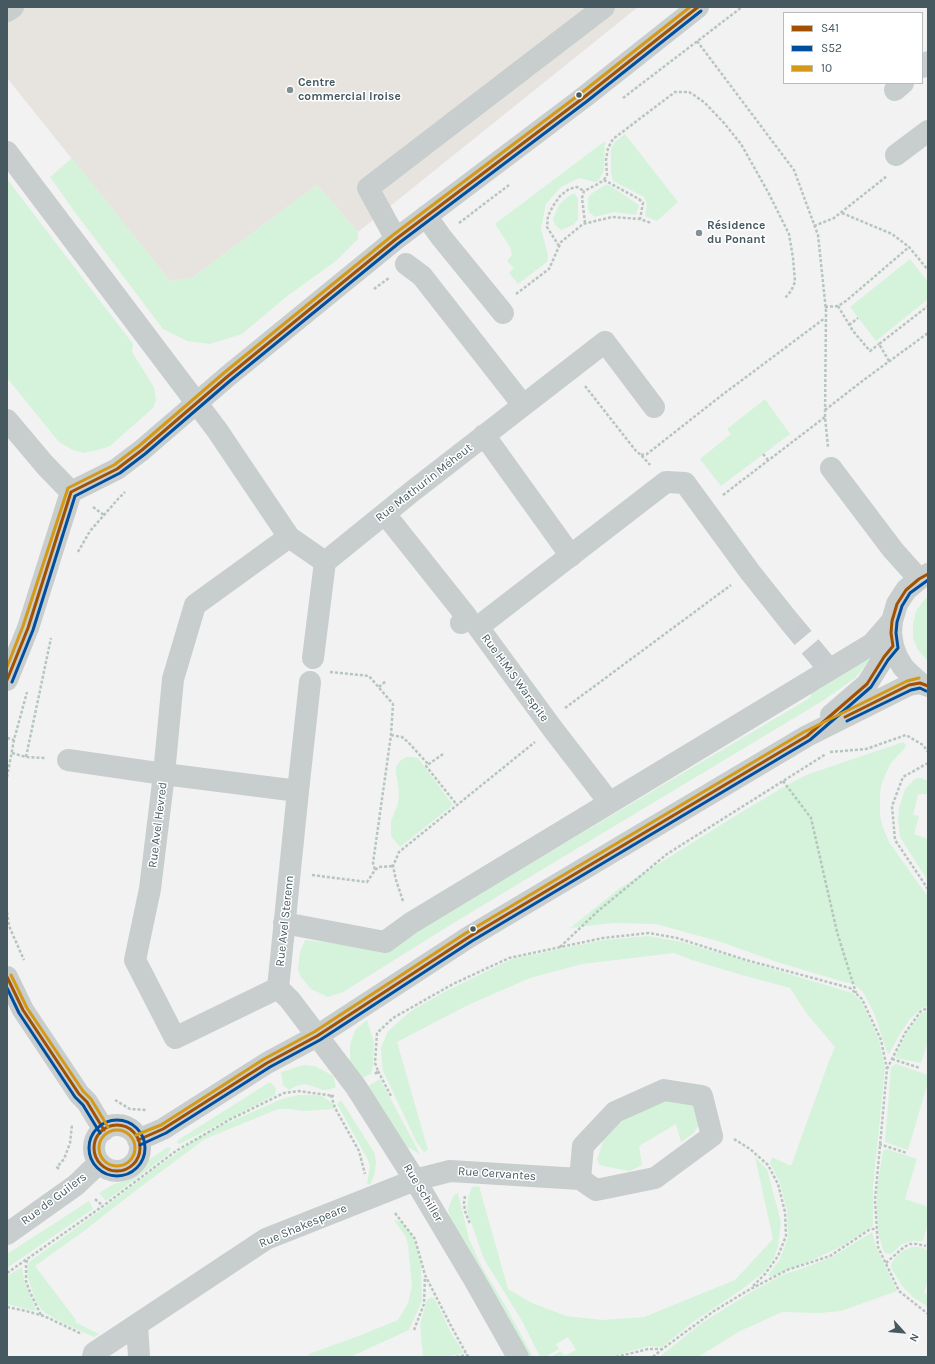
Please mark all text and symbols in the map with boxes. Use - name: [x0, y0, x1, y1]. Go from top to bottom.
- legend: [783, 12, 923, 84]
- text: S41: [821, 21, 839, 35]
- text: S52: [821, 41, 842, 55]
- text: 10: [821, 61, 832, 75]
- place label: Centre commercial Iroise: [298, 76, 401, 104]
- marker: Centre commercial Iroise: [285, 85, 295, 95]
- unlabelled marker: [574, 90, 584, 100]
- place label: Résidence du Ponant: [707, 219, 765, 247]
- marker: Résidence du Ponant: [694, 228, 704, 238]
- street label: Rue Mathurin Méheut: [373, 441, 475, 525]
- street label: Rue H.M.S Warspite: [478, 631, 552, 725]
- street label: Rue Avel Hevred: [146, 781, 170, 869]
- street label: Rue Avel Sterenn: [273, 875, 297, 967]
- unlabelled marker: [468, 924, 478, 934]
- street label: Rue Schiller: [400, 1161, 446, 1225]
- street label: Rue Cervantes: [457, 1164, 537, 1184]
- street label: Rue de Guilers: [18, 1170, 90, 1228]
- street label: Rue Shakespeare: [257, 1201, 349, 1251]
- north arrow: [883, 1312, 923, 1352]
- text: N: [907, 1331, 922, 1344]

